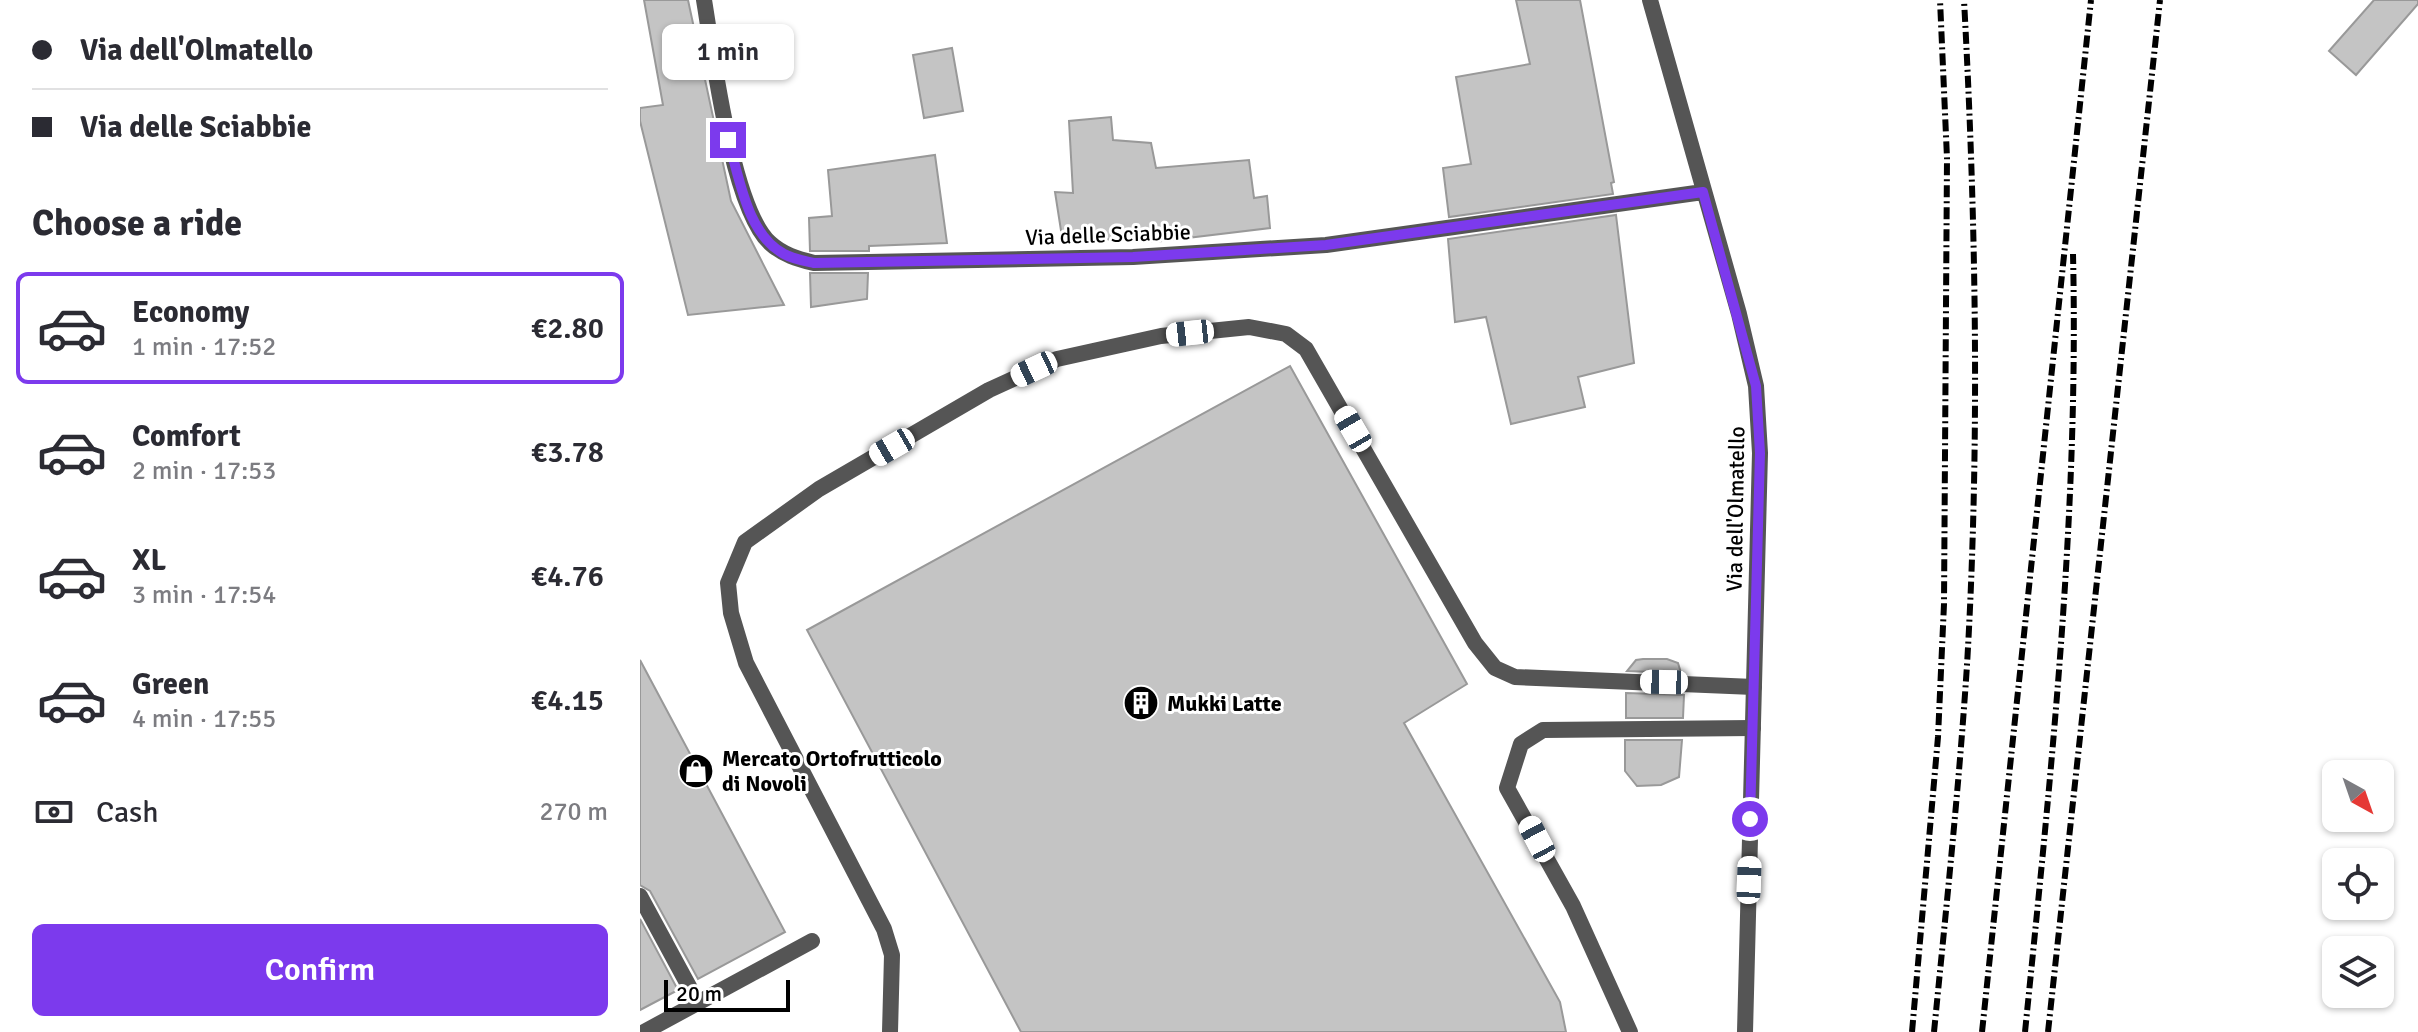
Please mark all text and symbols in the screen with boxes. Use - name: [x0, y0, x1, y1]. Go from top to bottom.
- callout: 1 min: [662, 24, 794, 80]
- text: Via dell'Olmatello: [80, 32, 313, 69]
- text: 1 min: [697, 36, 759, 68]
- text: Via delle Sciabbie: [80, 109, 311, 146]
- route end: [710, 122, 746, 158]
- text: Choose a ride: [32, 201, 242, 246]
- street label: Via delle Sciabbie: [1025, 218, 1191, 251]
- icon: car: [36, 292, 108, 364]
- text: Economy: [132, 294, 249, 331]
- text: €2.80: [531, 310, 604, 347]
- car: [1165, 319, 1215, 347]
- text: 1 min · 17:52: [132, 331, 276, 363]
- car: [1007, 348, 1061, 390]
- car: [1331, 402, 1375, 456]
- icon: car: [36, 416, 108, 488]
- text: Comfort: [132, 418, 241, 455]
- car: [865, 425, 919, 469]
- street label: Via dell'Olmatello: [1721, 426, 1750, 592]
- text: €3.78: [531, 434, 604, 471]
- text: 2 min · 17:53: [132, 455, 276, 487]
- icon: car: [36, 540, 108, 612]
- text: XL: [132, 542, 166, 579]
- text: €4.76: [531, 558, 604, 595]
- text: 3 min · 17:54: [132, 579, 276, 611]
- icon: car: [36, 664, 108, 736]
- text: Green: [132, 666, 209, 703]
- car: [1640, 670, 1688, 694]
- text: €4.15: [531, 682, 604, 719]
- building icon: Mukki Latte: [1122, 684, 1160, 722]
- place label: Mukki Latte: [1167, 690, 1282, 717]
- text: 4 min · 17:55: [132, 703, 276, 735]
- place label: Mercato Ortofrutticolo di Novoli: [722, 745, 942, 797]
- shop icon: Mercato Ortofrutticolo di Novoli: [677, 752, 715, 790]
- north arrow: [2322, 760, 2394, 832]
- map controls: [2322, 760, 2394, 1008]
- icon: cash: [32, 790, 76, 834]
- text: Cash: [96, 794, 159, 831]
- text: 270 m: [539, 796, 608, 828]
- route start: [1732, 801, 1768, 837]
- car: [1515, 812, 1559, 866]
- button: locate: [2322, 848, 2394, 920]
- car: [1736, 856, 1762, 904]
- button: Confirm: [32, 924, 608, 1016]
- button: layers: [2322, 936, 2394, 1008]
- scale bar: [664, 976, 790, 1012]
- text: 20 m: [676, 980, 722, 1007]

